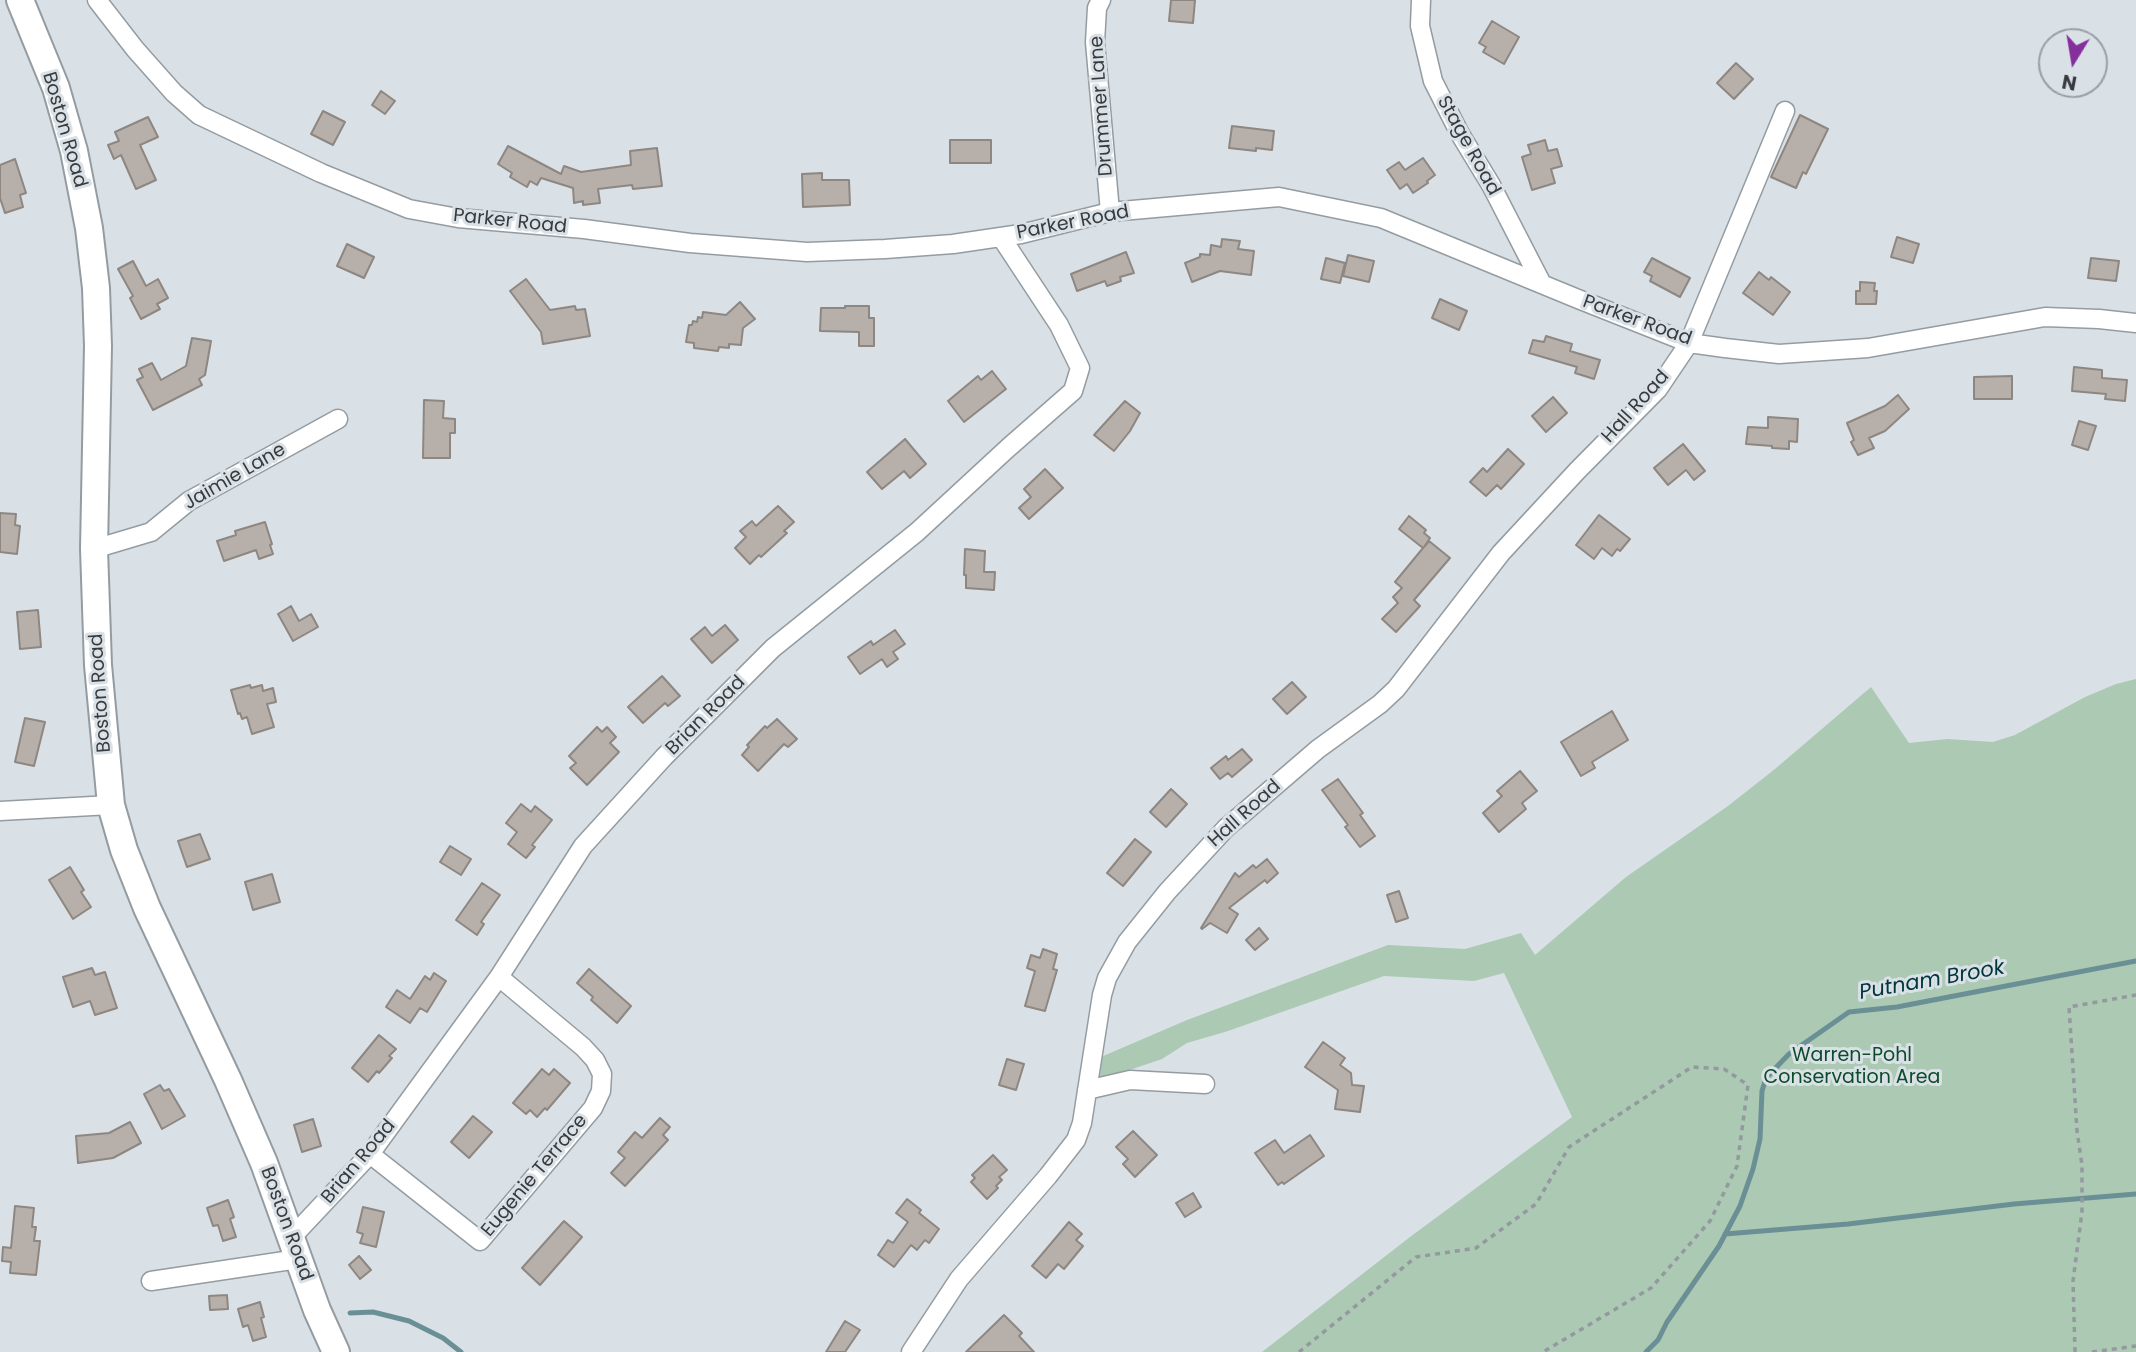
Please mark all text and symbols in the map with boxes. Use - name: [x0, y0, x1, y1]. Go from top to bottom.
- north arrow: [2038, 28, 2108, 98]
- street label: Drummer Lane: [1086, 35, 1118, 177]
- text: N: [2060, 68, 2079, 97]
- street label: Boston Road: [37, 69, 91, 191]
- street label: Stage Road: [1431, 92, 1505, 200]
- street label: Parker Road: [1015, 201, 1131, 245]
- street label: Parker Road: [452, 205, 568, 239]
- street label: Parker Road: [1580, 291, 1694, 351]
- street label: Hall Road: [1597, 366, 1675, 448]
- street label: Jaimie Lane: [180, 439, 290, 515]
- street label: Boston Road: [85, 633, 117, 753]
- street label: Brian Road: [662, 672, 750, 760]
- street label: Hall Road: [1204, 775, 1286, 853]
- water label: Putnam Brook: [1857, 956, 2007, 1006]
- park label: Warren-Pohl Conservation Area: [1764, 1045, 1940, 1089]
- street label: Eugenie Terrace: [477, 1110, 593, 1242]
- street label: Brian Road: [317, 1115, 401, 1209]
- street label: Boston Road: [255, 1164, 317, 1284]

